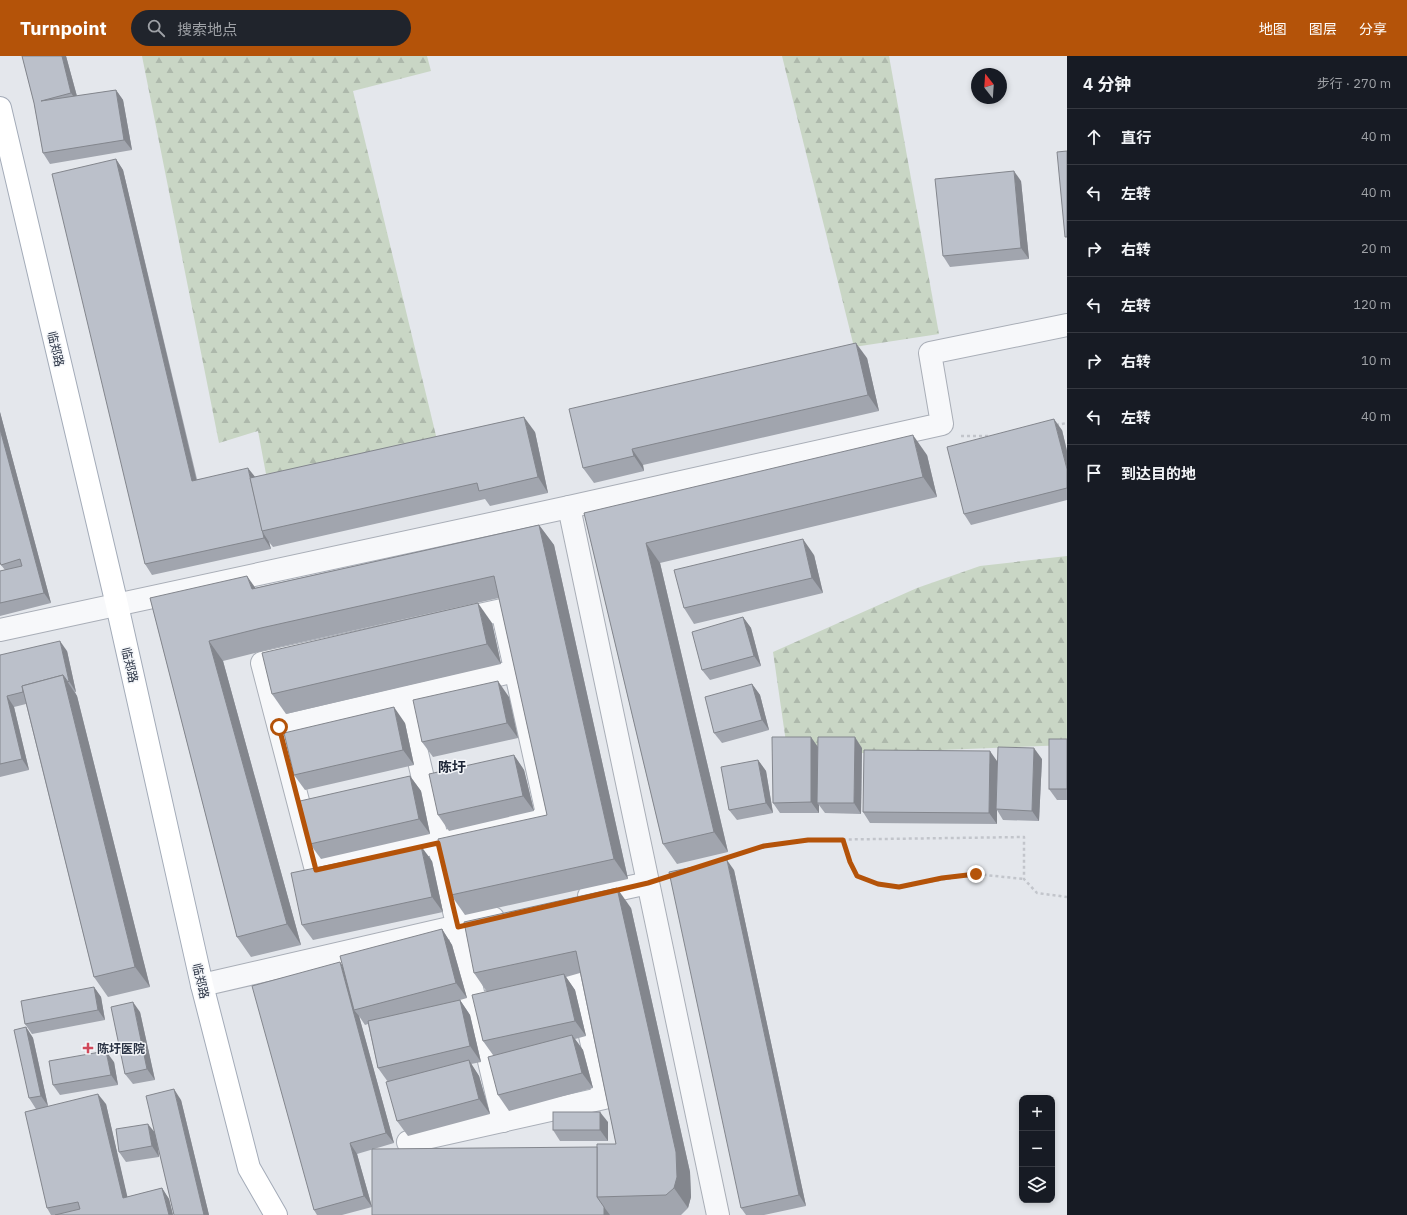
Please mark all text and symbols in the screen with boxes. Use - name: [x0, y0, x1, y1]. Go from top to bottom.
- search box: [131, 10, 411, 46]
- text: Turnpoint: [20, 16, 107, 40]
- icon: search: [145, 17, 167, 39]
- text: 搜索地点: [177, 20, 237, 39]
- text: 地图: [1259, 20, 1287, 38]
- text: 图层: [1309, 20, 1337, 38]
- text: 分享: [1359, 20, 1387, 38]
- north arrow: [971, 68, 1007, 104]
- text: 4 分钟: [1083, 73, 1131, 95]
- text: 步行 · 270 m: [1317, 75, 1391, 92]
- icon: ahead: [1083, 126, 1105, 148]
- text: 直行: [1121, 128, 1151, 147]
- text: 40 m: [1361, 128, 1391, 145]
- icon: left: [1083, 182, 1105, 204]
- text: 左转: [1121, 184, 1151, 203]
- text: 40 m: [1361, 184, 1391, 201]
- icon: right: [1083, 238, 1105, 260]
- text: 右转: [1121, 240, 1151, 259]
- text: 20 m: [1361, 240, 1391, 257]
- icon: left: [1083, 294, 1105, 316]
- text: 左转: [1121, 296, 1151, 315]
- text: 120 m: [1353, 296, 1391, 313]
- street label: 临郑路: [45, 330, 67, 368]
- icon: right: [1083, 350, 1105, 372]
- text: 右转: [1121, 352, 1151, 371]
- text: 10 m: [1361, 352, 1391, 369]
- icon: left: [1083, 406, 1105, 428]
- text: 左转: [1121, 408, 1151, 427]
- text: 40 m: [1361, 408, 1391, 425]
- icon: arrive: [1083, 462, 1105, 484]
- text: 到达目的地: [1121, 464, 1196, 483]
- street label: 临郑路: [119, 646, 141, 684]
- route start: [270, 718, 288, 736]
- district label: 陈圩: [438, 758, 466, 776]
- route end: [967, 865, 985, 883]
- street label: 临郑路: [190, 962, 212, 1000]
- place label: 陈圩医院: [97, 1041, 145, 1056]
- marker: 陈圩医院: [82, 1042, 94, 1054]
- map controls: [1019, 1095, 1055, 1203]
- button: +: [1019, 1095, 1055, 1131]
- button: −: [1019, 1131, 1055, 1167]
- button: layers: [1019, 1167, 1055, 1203]

